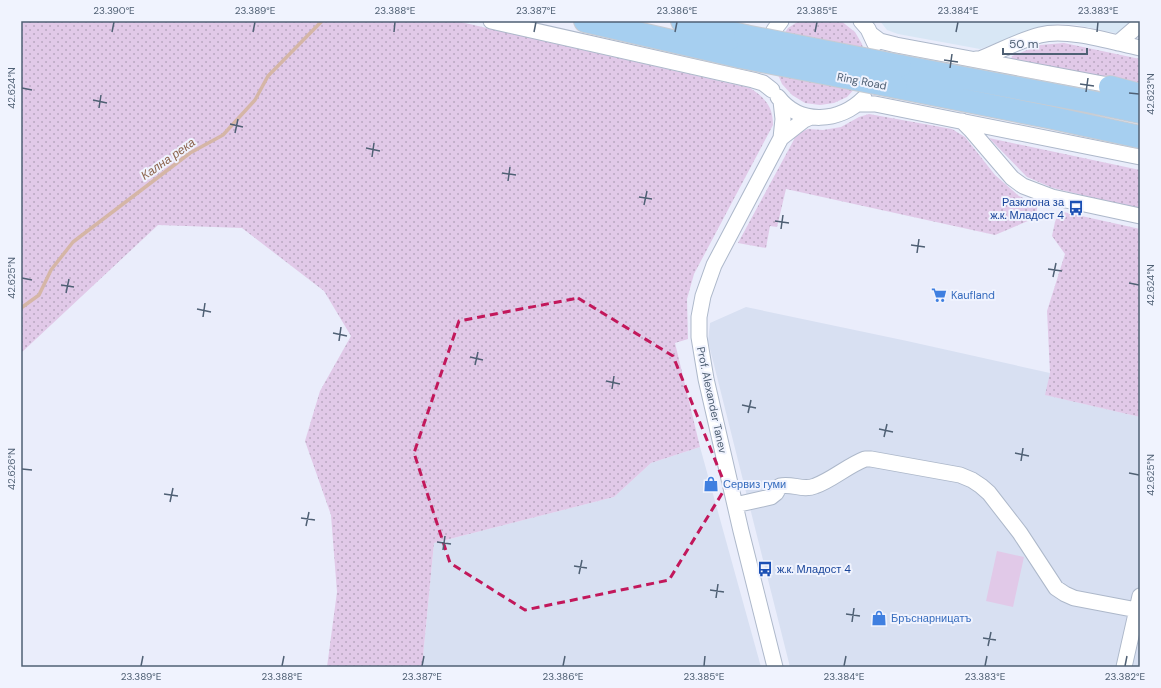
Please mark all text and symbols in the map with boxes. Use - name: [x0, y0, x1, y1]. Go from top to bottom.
- text: 23.390°E: [93, 4, 135, 17]
- text: 23.389°E: [235, 4, 276, 17]
- text: 23.388°E: [375, 4, 416, 17]
- text: 23.387°E: [516, 4, 556, 17]
- text: 23.386°E: [657, 4, 698, 17]
- text: 23.385°E: [797, 4, 838, 17]
- text: 23.384°E: [938, 4, 979, 17]
- text: 23.383°E: [1078, 4, 1119, 17]
- scale bar: [1003, 30, 1087, 56]
- text: 50 m: [1009, 36, 1038, 52]
- text: 42.624°N: [5, 67, 18, 109]
- street label: Ring Road: [836, 69, 888, 93]
- text: 42.623°N: [1144, 73, 1157, 115]
- water label: Кална река: [138, 134, 199, 184]
- place label: Разклона за ж.к. Младост 4: [990, 195, 1065, 222]
- bus stop icon: Разклона за ж.к. Младост 4: [1067, 199, 1085, 217]
- text: 42.625°N: [5, 257, 18, 299]
- text: 42.624°N: [1144, 264, 1157, 306]
- supermarket icon: Kaufland: [930, 286, 948, 304]
- place label: Kaufland: [951, 288, 995, 302]
- street label: Prof. Alexander Tanev: [694, 346, 730, 455]
- text: 42.626°N: [5, 448, 18, 490]
- text: 42.625°N: [1144, 454, 1157, 496]
- shop icon: Сервиз гуми: [702, 475, 720, 493]
- place label: Сервиз гуми: [723, 477, 786, 491]
- bus stop icon: ж.к. Младост 4: [756, 560, 774, 578]
- place label: ж.к. Младост 4: [777, 562, 851, 576]
- shop icon: Бръснарницатъ: [870, 609, 888, 627]
- place label: Бръснарницатъ: [891, 611, 971, 625]
- text: 23.389°E: [121, 670, 162, 683]
- text: 23.388°E: [262, 670, 303, 683]
- text: 23.387°E: [402, 670, 442, 683]
- text: 23.386°E: [543, 670, 584, 683]
- text: 23.385°E: [684, 670, 725, 683]
- text: 23.384°E: [824, 670, 865, 683]
- text: 23.383°E: [965, 670, 1006, 683]
- text: 23.382°E: [1105, 670, 1146, 683]

